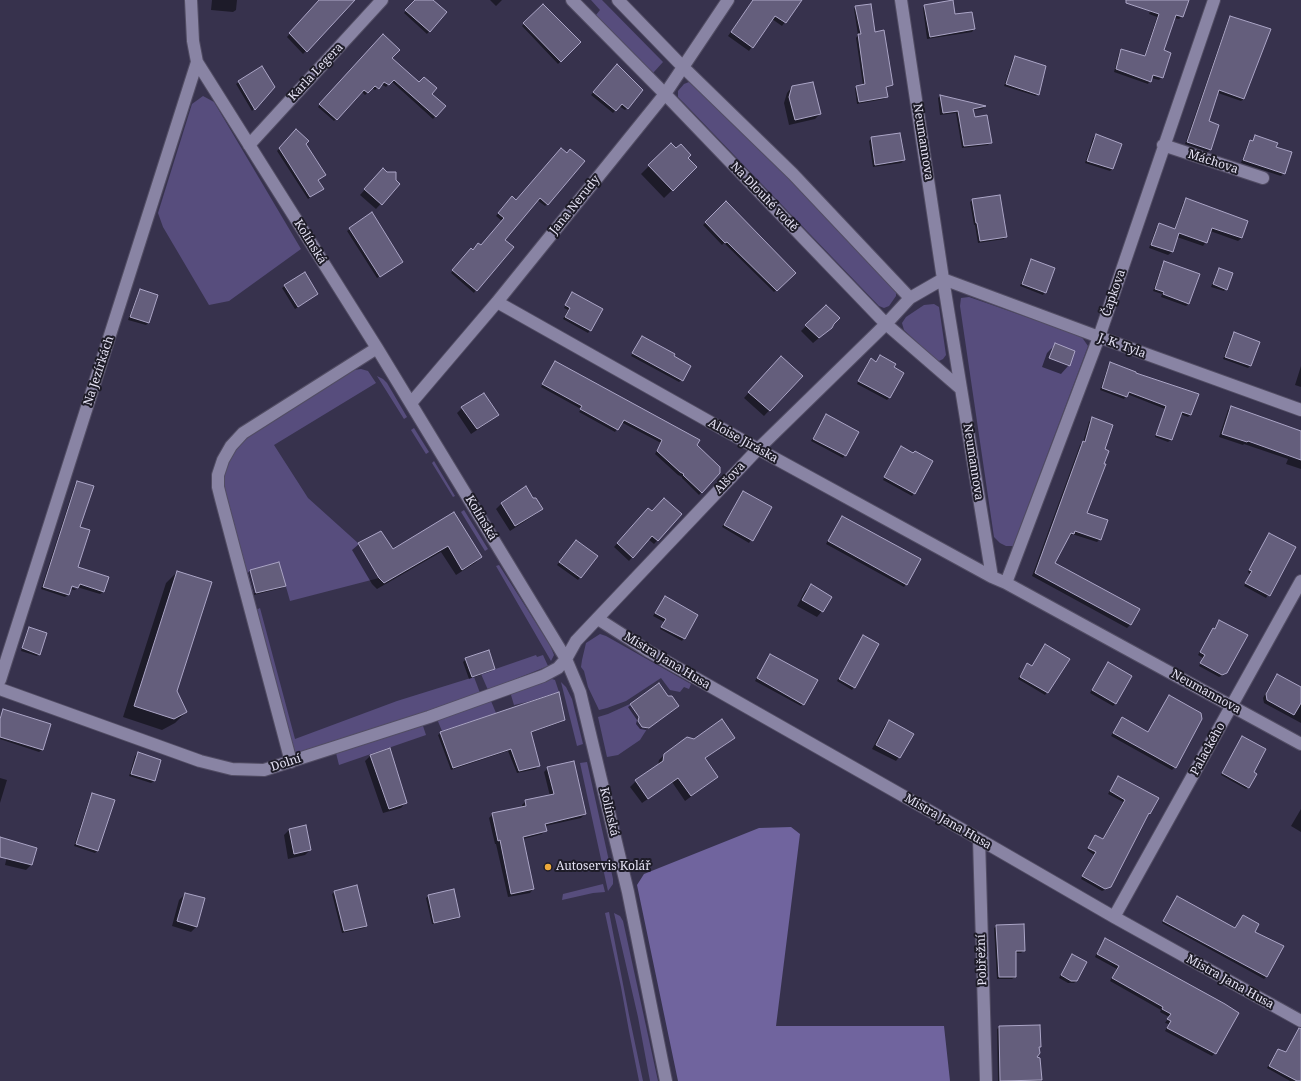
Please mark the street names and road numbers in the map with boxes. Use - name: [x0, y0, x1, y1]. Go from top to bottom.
- street label: Karla Legera: [286, 40, 346, 104]
- street label: Neumannova: [910, 103, 936, 181]
- street label: Máchova: [1186, 147, 1240, 177]
- street label: Na Dlouhé vodě: [727, 159, 801, 235]
- street label: Jana Nerudy: [547, 173, 603, 237]
- street label: Kolínská: [291, 217, 329, 267]
- street label: Čapkova: [1099, 268, 1129, 318]
- street label: J. K. Tyla: [1096, 331, 1148, 361]
- street label: Na Jezírkách: [81, 334, 117, 408]
- street label: Aloise Jiráska: [706, 416, 780, 466]
- street label: Neumannova: [960, 423, 986, 501]
- street label: Alšova: [712, 459, 748, 497]
- street label: Kolínská: [462, 493, 500, 543]
- street label: Mistra Jana Husa: [621, 630, 713, 692]
- street label: Neumannova: [1169, 667, 1243, 717]
- street label: Palackého: [1188, 720, 1228, 778]
- street label: Dolní: [269, 751, 303, 775]
- street label: Kolínská: [596, 786, 622, 838]
- street label: Mistra Jana Husa: [902, 791, 994, 853]
- street label: Pobřežní: [974, 934, 990, 986]
- street label: Mistra Jana Husa: [1184, 952, 1276, 1012]

